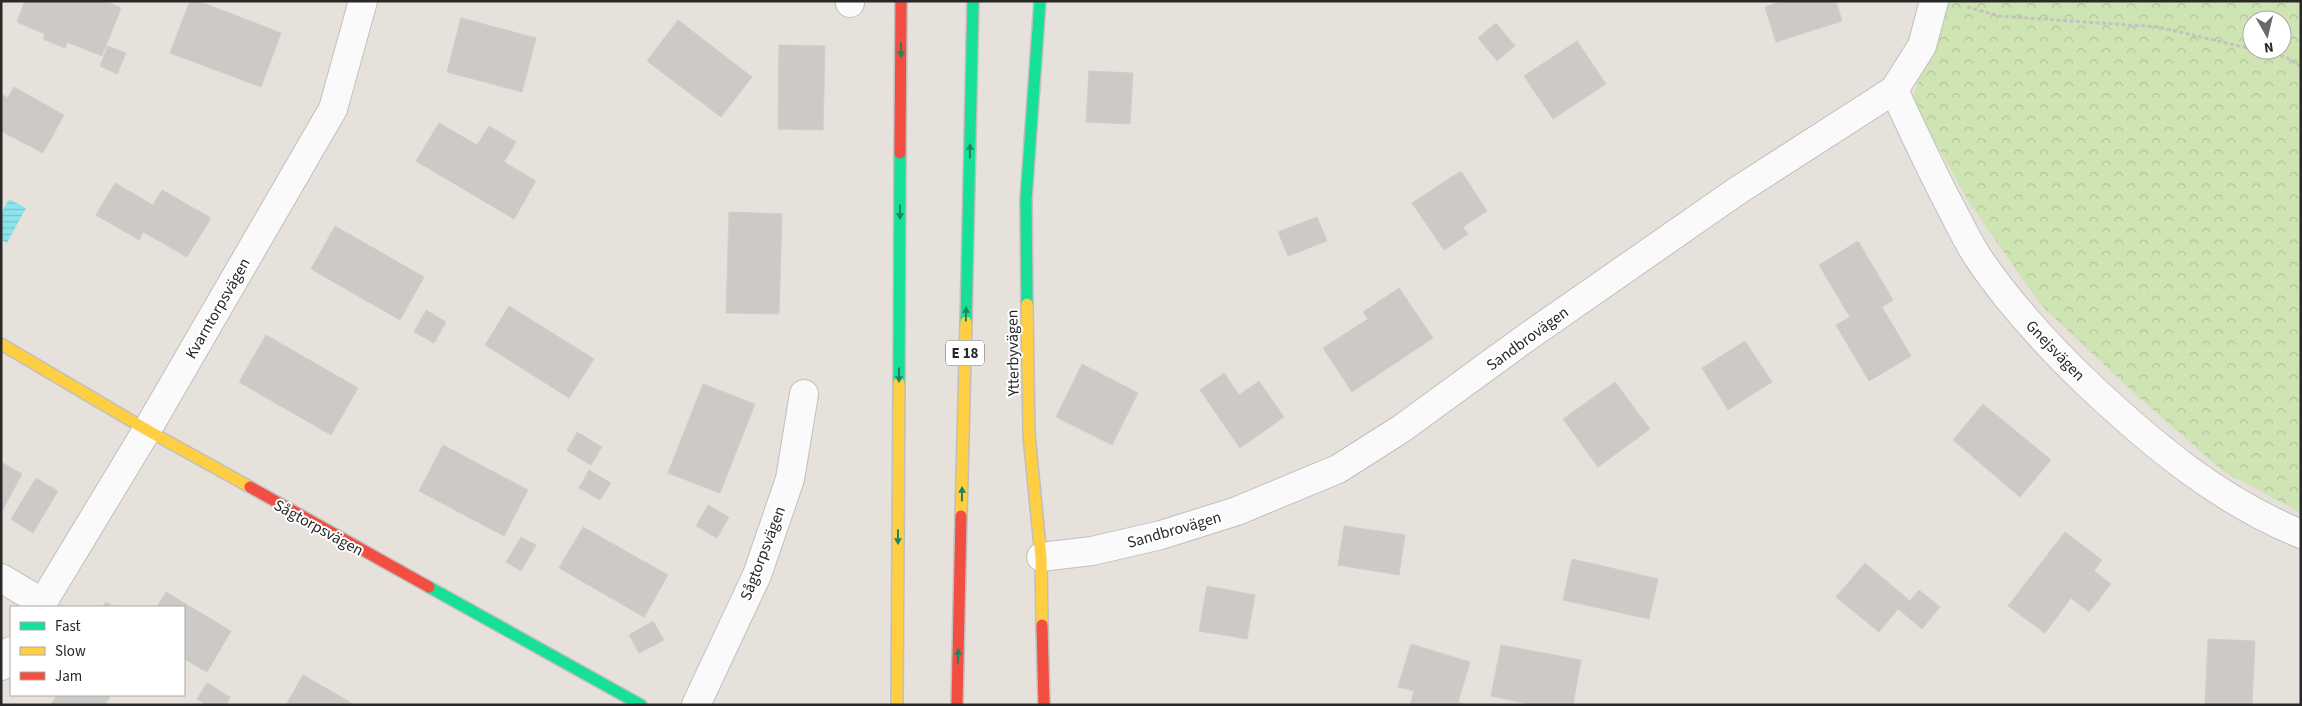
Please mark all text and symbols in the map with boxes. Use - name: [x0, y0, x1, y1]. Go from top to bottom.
- north arrow: [2242, 10, 2292, 60]
- text: N: [2263, 36, 2275, 57]
- one-way arrow: [897, 42, 905, 58]
- one-way arrow: [966, 143, 974, 159]
- one-way arrow: [896, 205, 904, 221]
- street label: Kvarntorpsvägen: [180, 254, 256, 363]
- street label: Sandbrovägen: [1482, 301, 1573, 376]
- one-way arrow: [962, 305, 970, 321]
- street label: Ytterbyvägen: [1001, 309, 1025, 398]
- street label: Gnejsvägen: [2021, 315, 2090, 386]
- road number: E 18: [946, 340, 984, 366]
- one-way arrow: [895, 367, 903, 383]
- one-way arrow: [958, 485, 966, 501]
- street label: Sågtorpsvägen: [270, 494, 367, 562]
- street label: Sågtorpsvägen: [735, 503, 791, 604]
- street label: Sandbrovägen: [1125, 506, 1224, 554]
- one-way arrow: [894, 530, 902, 546]
- legend: [10, 606, 185, 696]
- text: Fast: [55, 616, 81, 637]
- text: Slow: [55, 641, 86, 662]
- one-way arrow: [955, 648, 963, 664]
- text: Jam: [55, 666, 82, 687]

